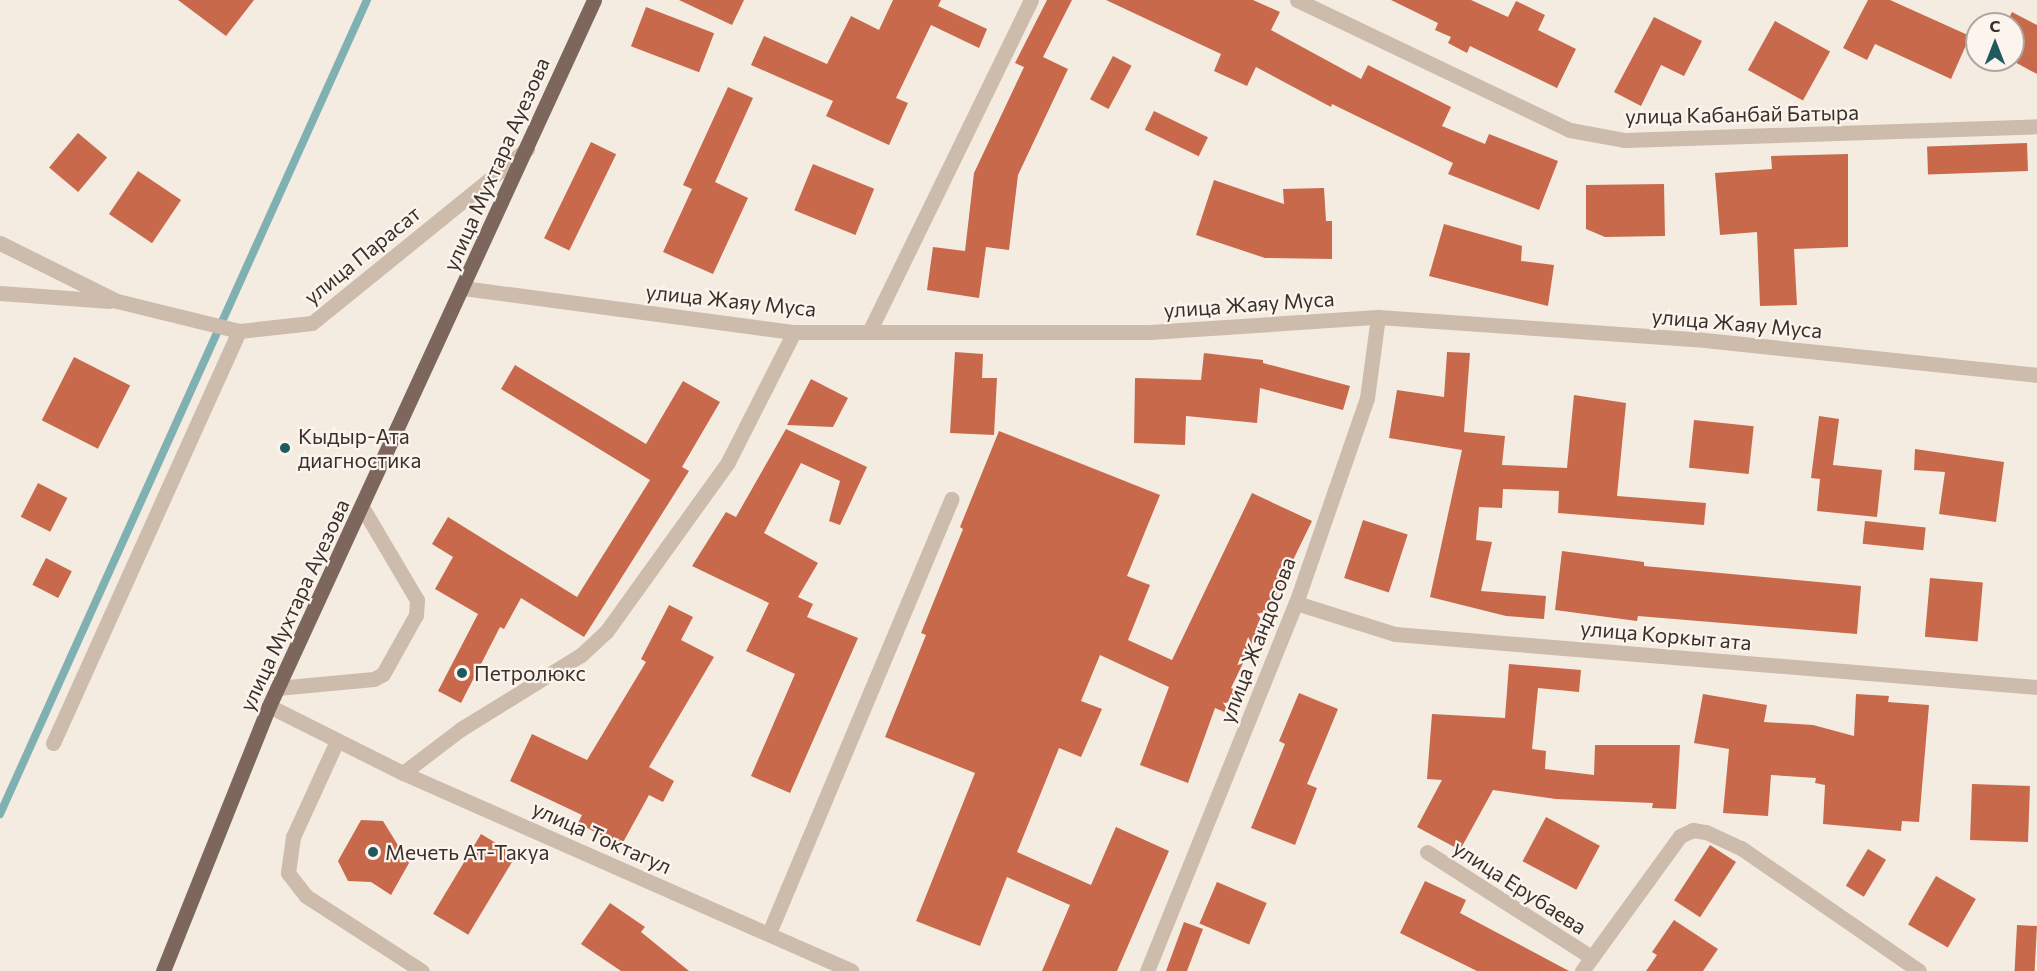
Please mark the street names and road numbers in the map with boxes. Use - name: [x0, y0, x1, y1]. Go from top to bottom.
- street label: улица Мухтара Ауезова: [438, 53, 554, 275]
- street label: улица Кабанбай Батыра: [1625, 99, 1859, 129]
- street label: улица Парасат: [299, 200, 425, 310]
- street label: улица Жаяу Муса: [645, 279, 817, 321]
- street label: улица Жаяу Муса: [1163, 285, 1335, 323]
- street label: улица Жаяу Муса: [1651, 303, 1823, 343]
- street label: улица Мухтара Ауезова: [234, 495, 354, 715]
- street label: улица Жандосова: [1214, 553, 1300, 727]
- street label: улица Коркыт ата: [1579, 615, 1753, 655]
- street label: улица Токтагул: [529, 795, 675, 879]
- street label: улица Ерубаева: [1449, 835, 1591, 939]

